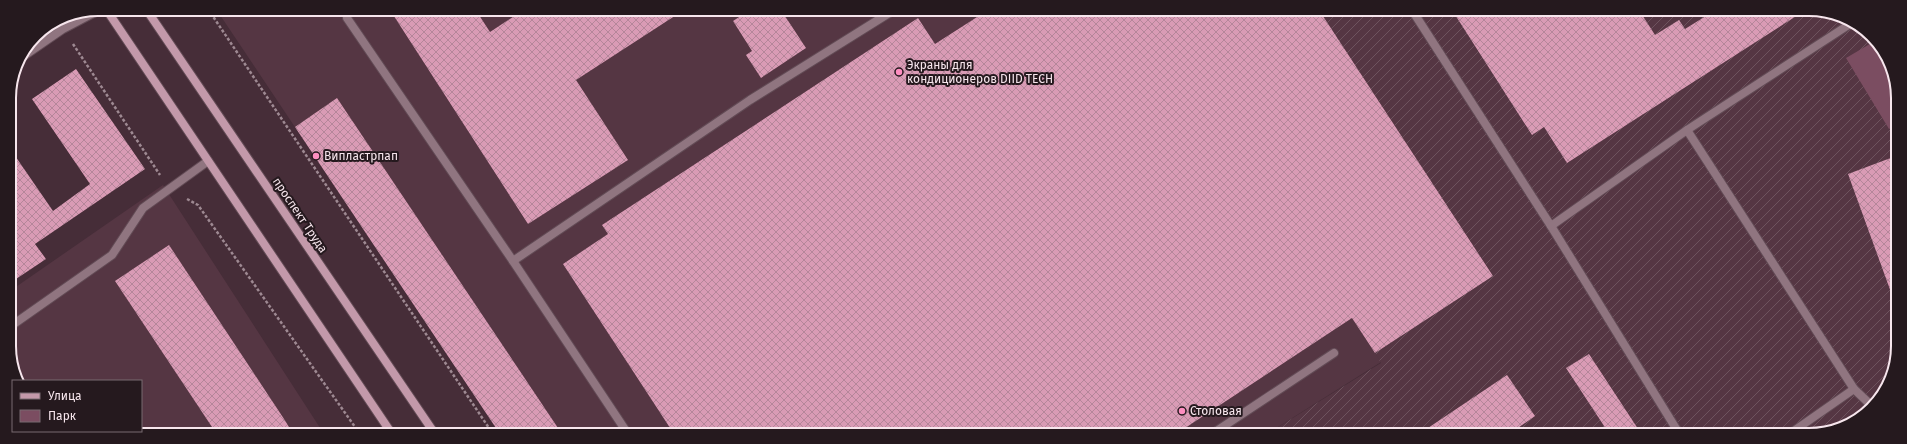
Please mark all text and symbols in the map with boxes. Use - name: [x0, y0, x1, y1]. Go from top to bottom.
- place label: Экраны для кондиционеров DIID TECH: [907, 58, 1053, 86]
- marker: Экраны для кондиционеров DIID TECH: [894, 67, 904, 77]
- place label: Випластрпап: [324, 149, 398, 163]
- marker: Випластрпап: [311, 151, 321, 161]
- street label: проспект Труда: [270, 175, 330, 255]
- legend: [12, 380, 142, 432]
- text: Улица: [48, 389, 82, 403]
- place label: Столовая: [1190, 404, 1242, 418]
- marker: Столовая: [1177, 406, 1187, 416]
- text: Парк: [48, 409, 77, 423]

